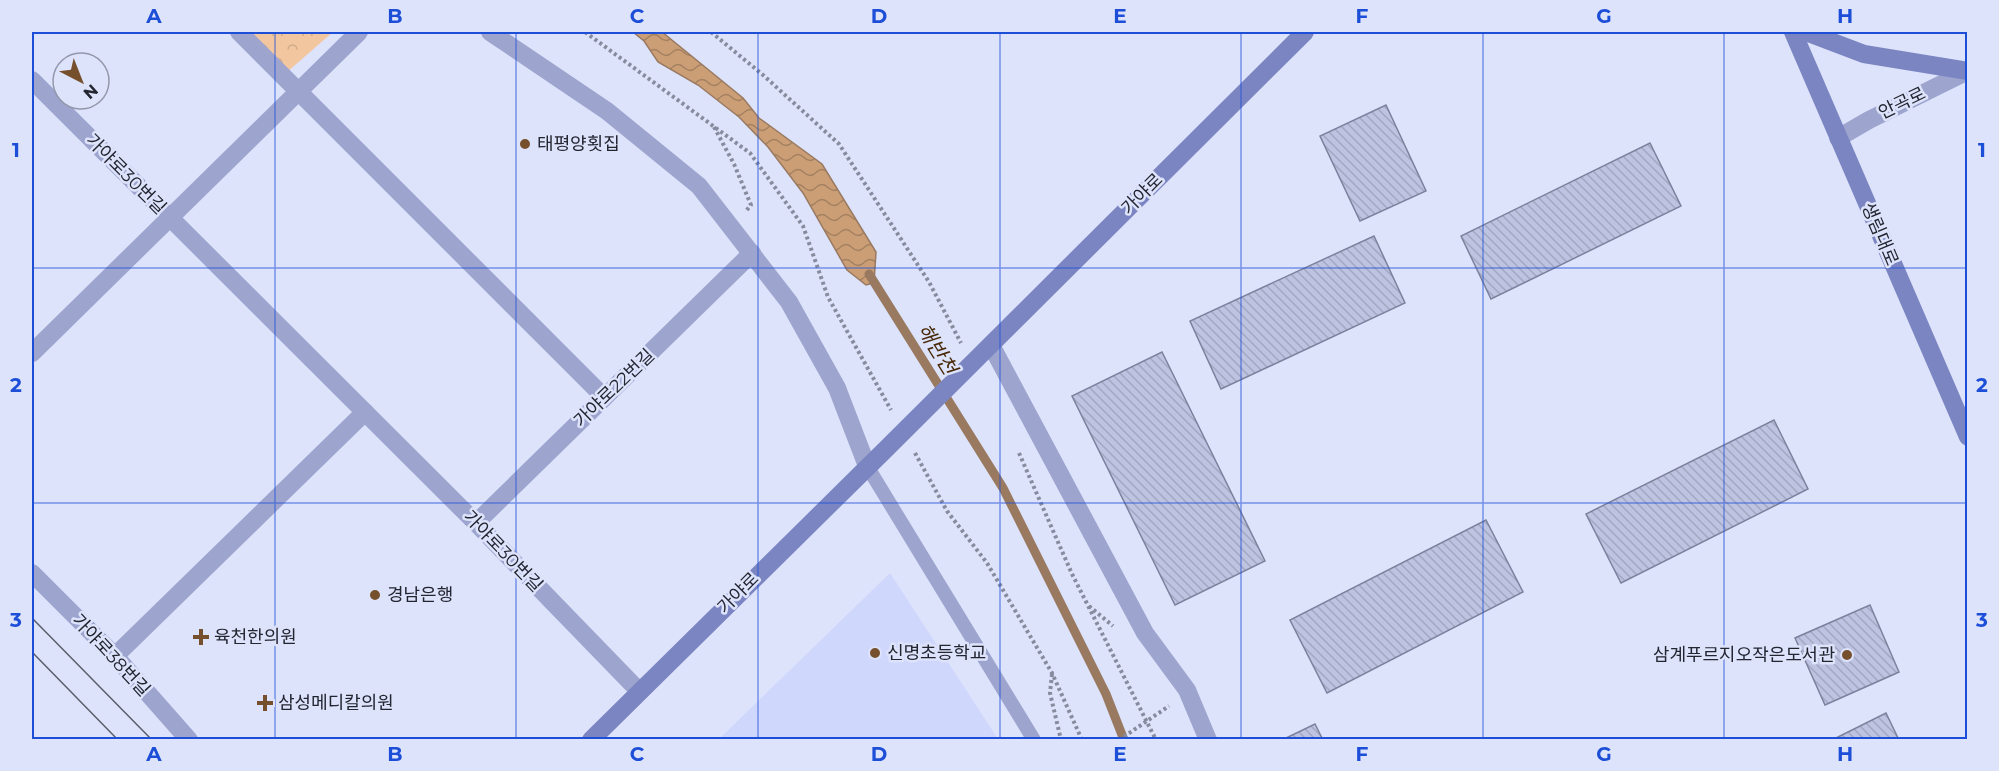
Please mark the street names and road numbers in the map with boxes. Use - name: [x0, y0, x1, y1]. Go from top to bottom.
- street label: 안곡로: [1875, 82, 1929, 124]
- street label: 가야로30번길: [81, 129, 171, 219]
- street label: 가야로: [1117, 169, 1167, 219]
- street label: 생림대로: [1857, 199, 1903, 269]
- street label: 가야로22번길: [569, 344, 659, 432]
- street label: 가야로30번길: [459, 506, 547, 596]
- street label: 가야로: [713, 568, 763, 618]
- street label: 가야로38번길: [67, 609, 155, 701]

